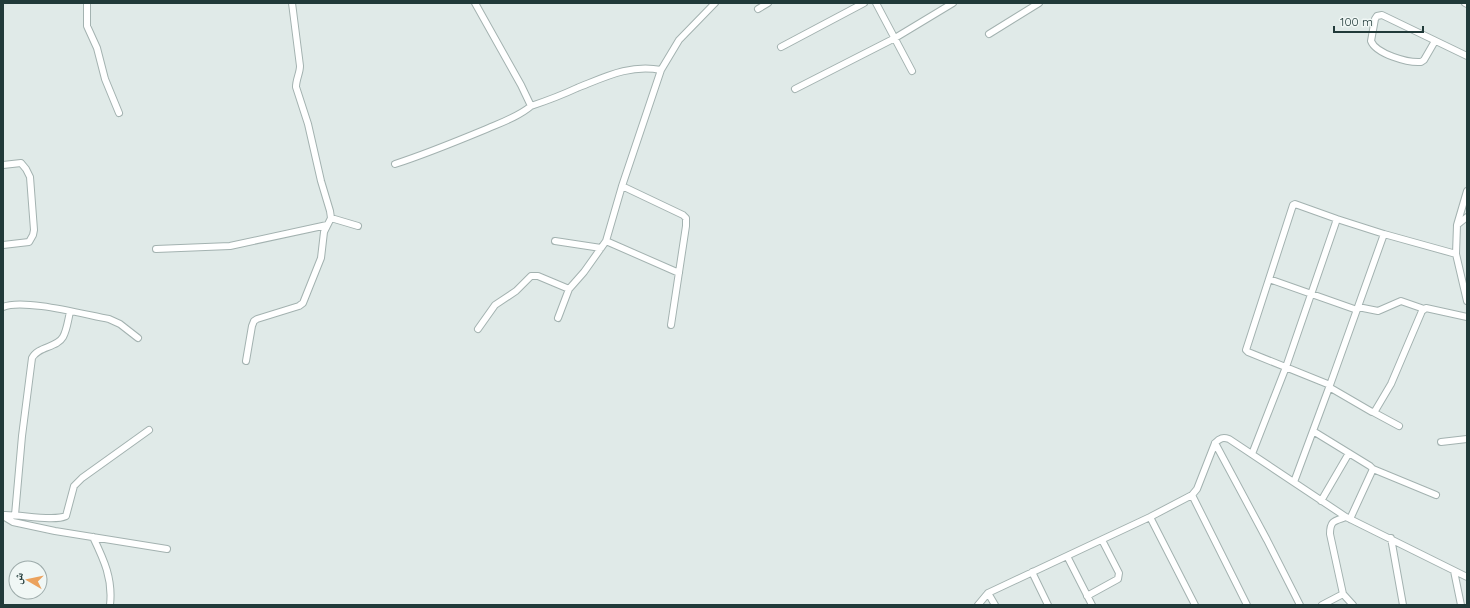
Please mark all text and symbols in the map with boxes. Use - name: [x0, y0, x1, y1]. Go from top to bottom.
- scale bar: [1334, 8, 1423, 34]
- text: 100 m: [1340, 14, 1373, 29]
- north arrow: [8, 560, 48, 600]
- text: ش: [10, 571, 27, 585]

